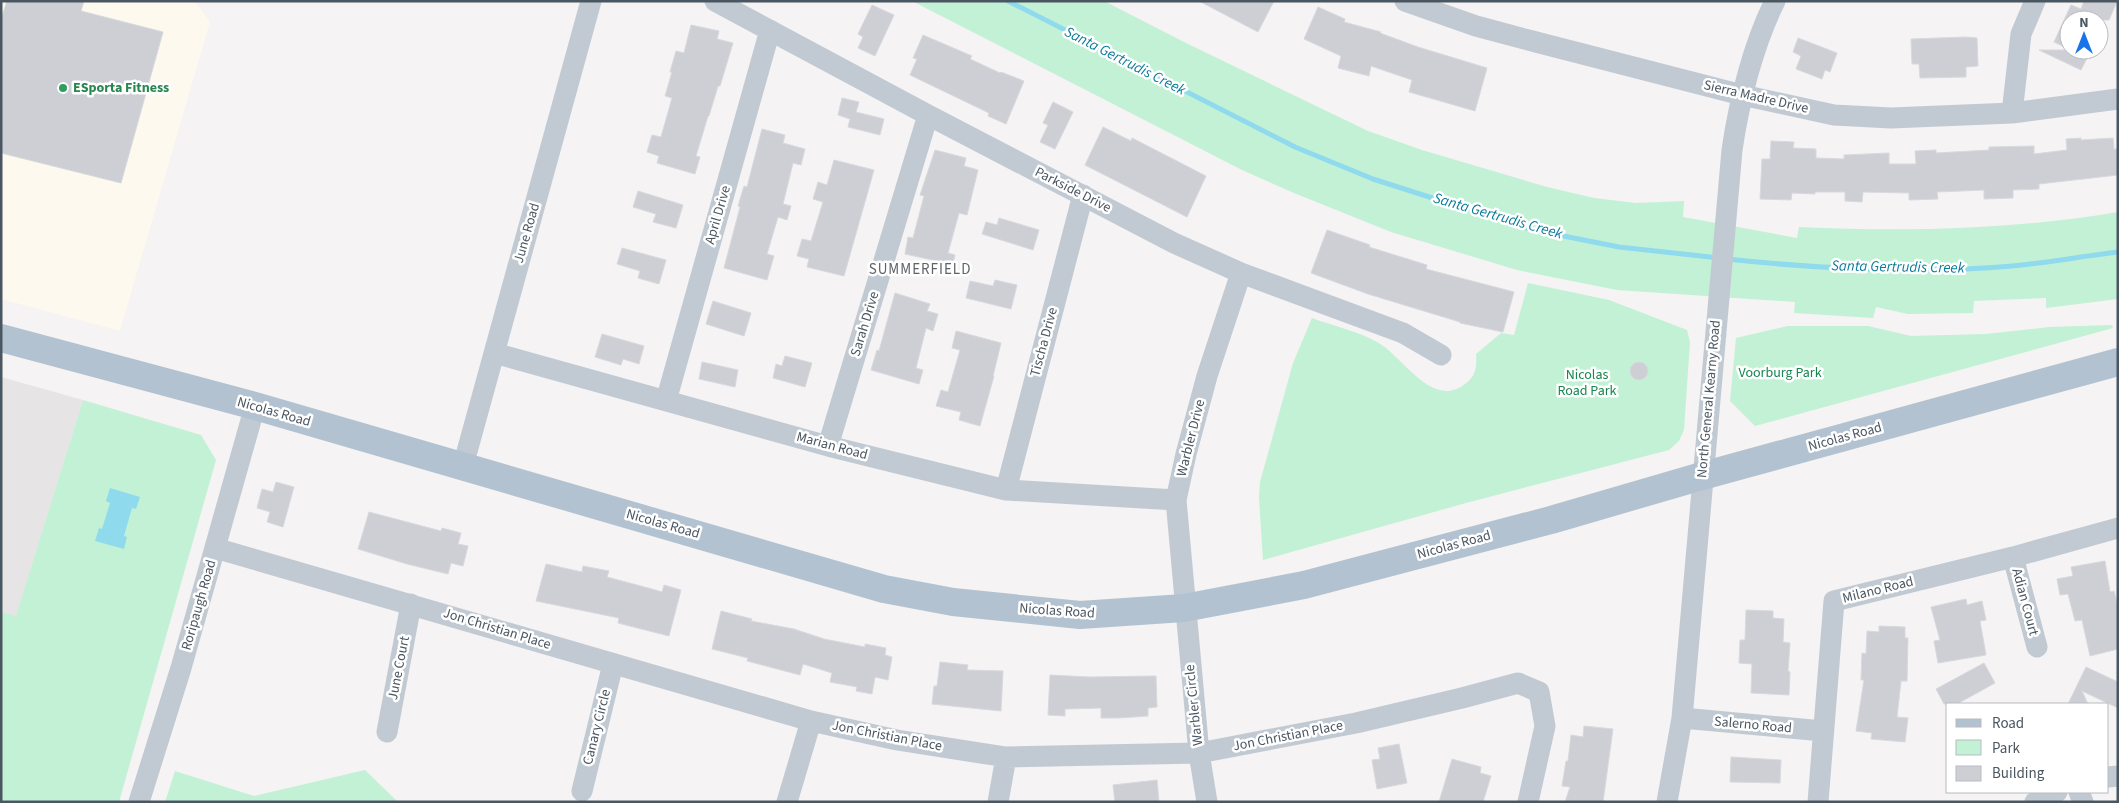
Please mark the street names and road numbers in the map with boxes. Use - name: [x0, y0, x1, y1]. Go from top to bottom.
- street label: Sierra Madre Drive: [1702, 75, 1810, 119]
- street label: Parkside Drive: [1031, 162, 1115, 218]
- street label: April Drive: [700, 183, 736, 247]
- street label: June Road: [509, 201, 545, 265]
- street label: Sarah Drive: [846, 289, 884, 359]
- street label: Tischa Drive: [1025, 305, 1063, 379]
- street label: North General Kearny Road: [1692, 319, 1726, 479]
- street label: Nicolas Road: [235, 392, 313, 432]
- street label: Warbler Drive: [1172, 397, 1210, 479]
- street label: Nicolas Road: [1806, 418, 1884, 456]
- street label: Marian Road: [794, 427, 870, 465]
- street label: Nicolas Road: [624, 504, 702, 544]
- street label: Nicolas Road: [1415, 526, 1493, 564]
- street label: Roripaugh Road: [177, 557, 221, 653]
- street label: Adian Court: [2006, 566, 2044, 638]
- street label: Milano Road: [1840, 572, 1916, 608]
- street label: Nicolas Road: [1019, 598, 1095, 624]
- street label: Jon Christian Place: [441, 603, 553, 655]
- street label: June Court: [383, 634, 415, 702]
- street label: Warbler Circle: [1180, 663, 1208, 747]
- street label: Canary Circle: [578, 687, 616, 767]
- street label: Salerno Road: [1713, 712, 1793, 738]
- street label: Jon Christian Place: [830, 716, 944, 756]
- street label: Jon Christian Place: [1231, 716, 1345, 756]

